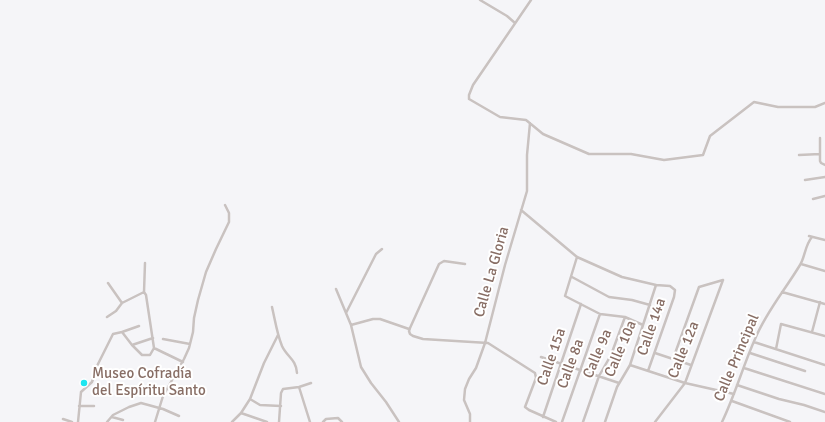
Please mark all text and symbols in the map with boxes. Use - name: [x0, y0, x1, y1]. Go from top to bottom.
- street label: Calle La Gloria: [470, 225, 514, 319]
- street label: Calle 14a: [634, 296, 670, 358]
- street label: Calle Principal: [710, 311, 764, 405]
- street label: Calle 10a: [601, 318, 641, 380]
- street label: Calle 12a: [664, 319, 704, 381]
- street label: Calle 15a: [534, 326, 570, 388]
- street label: Calle 9a: [580, 327, 616, 381]
- street label: Calle 8a: [554, 337, 588, 391]
- place label: Museo Cofradía del Espíritu Santo: [92, 365, 206, 400]
- marker: Museo Cofradía del Espíritu Santo: [79, 378, 89, 388]

